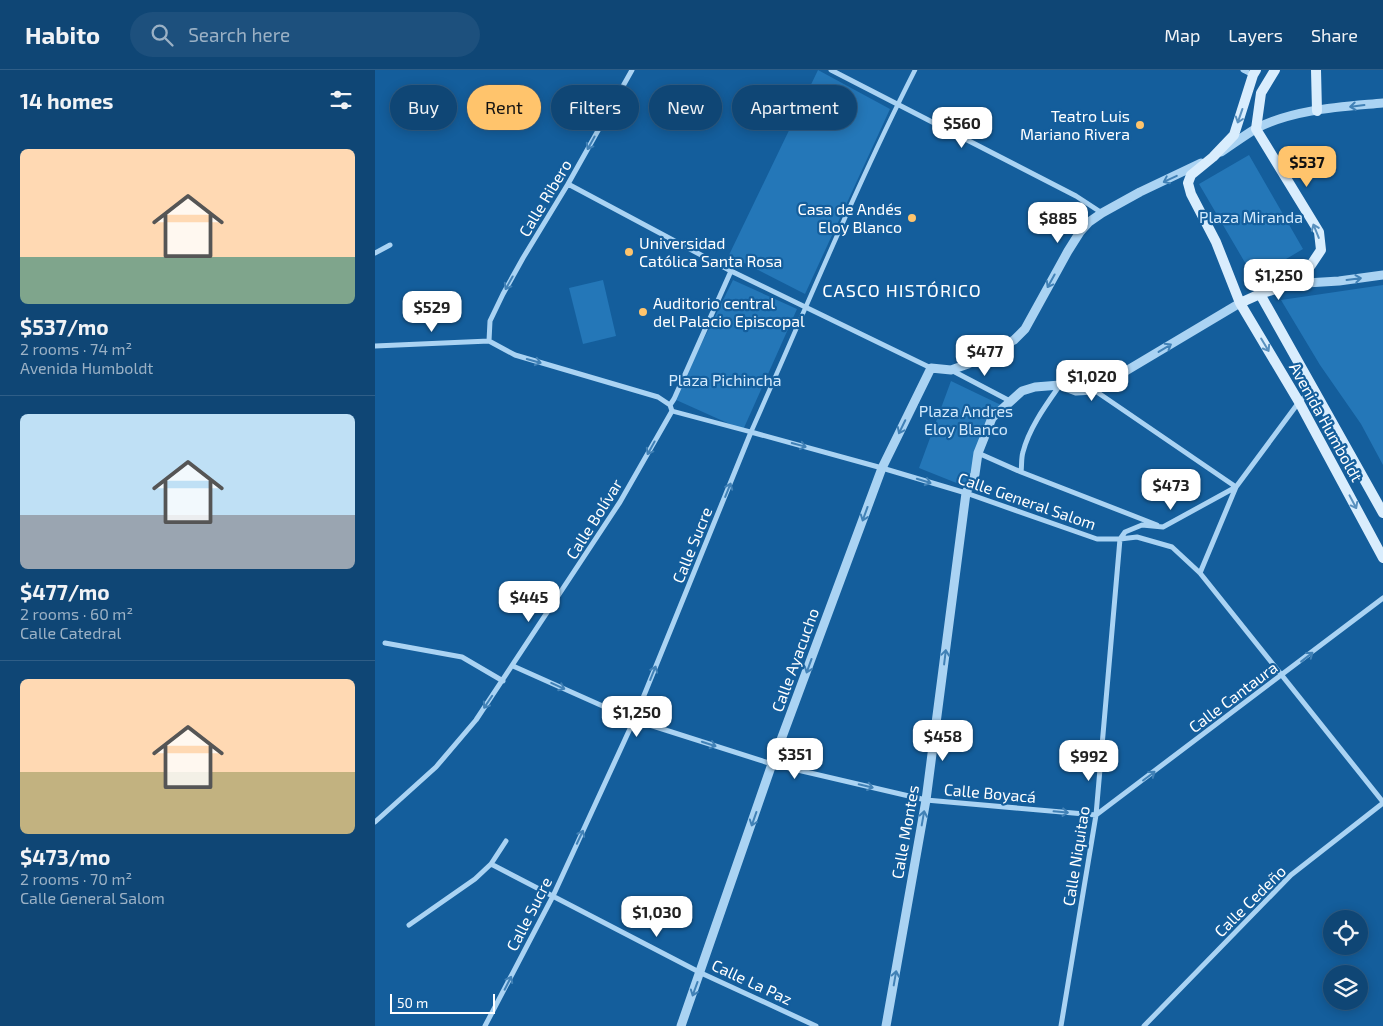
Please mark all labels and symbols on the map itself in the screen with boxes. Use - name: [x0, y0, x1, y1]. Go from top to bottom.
- one-way arrow: [1349, 101, 1365, 111]
- pin: $560: [932, 106, 992, 149]
- place label: Teatro Luis Mariano Rivera: [1020, 106, 1130, 143]
- one-way arrow: [1235, 108, 1244, 123]
- marker: Teatro Luis Mariano Rivera: [1134, 119, 1146, 131]
- one-way arrow: [586, 136, 596, 150]
- pin: $537: [1277, 146, 1337, 188]
- street label: Calle Ribero: [514, 156, 575, 240]
- one-way arrow: [1163, 175, 1178, 184]
- place label: Casa de Andés Eloy Blanco: [798, 199, 902, 236]
- pin: $885: [1028, 202, 1088, 244]
- park label: Plaza Miranda: [1199, 207, 1303, 226]
- marker: Casa de Andés Eloy Blanco: [906, 212, 918, 224]
- one-way arrow: [1311, 224, 1320, 239]
- place label: Universidad Católica Santa Rosa: [639, 233, 782, 270]
- marker: Universidad Católica Santa Rosa: [623, 246, 635, 258]
- pin: $1,250: [1238, 258, 1320, 301]
- one-way arrow: [1046, 274, 1056, 289]
- one-way arrow: [1346, 274, 1362, 284]
- one-way arrow: [504, 275, 513, 290]
- district label: CASCO HISTÓRICO: [822, 279, 982, 301]
- pin: $529: [402, 290, 462, 333]
- place label: Auditorio central del Palacio Episcopal: [653, 293, 805, 330]
- marker: Auditorio central del Palacio Episcopal: [637, 306, 649, 318]
- pin: $477: [955, 334, 1015, 377]
- one-way arrow: [1260, 337, 1270, 351]
- one-way arrow: [1157, 342, 1171, 352]
- one-way arrow: [525, 356, 541, 366]
- street label: Avenida Humboldt: [1286, 359, 1367, 485]
- pin: $1,020: [1051, 360, 1133, 402]
- park label: Plaza Pichincha: [668, 370, 782, 389]
- park label: Plaza Andres Eloy Blanco: [919, 401, 1013, 438]
- one-way arrow: [897, 419, 906, 434]
- one-way arrow: [646, 440, 656, 455]
- one-way arrow: [790, 441, 806, 450]
- street label: Calle General Salom: [956, 468, 1099, 533]
- pin: $473: [1141, 468, 1201, 511]
- street label: Calle Bolívar: [561, 475, 626, 562]
- one-way arrow: [916, 476, 932, 486]
- one-way arrow: [724, 483, 733, 498]
- one-way arrow: [1348, 494, 1358, 509]
- street label: Calle Sucre: [668, 504, 715, 586]
- one-way arrow: [860, 506, 870, 521]
- pin: $445: [499, 580, 559, 623]
- street label: Calle Ayacucho: [767, 605, 822, 714]
- one-way arrow: [940, 649, 950, 665]
- one-way arrow: [1300, 651, 1313, 662]
- street label: Calle Cantaura: [1185, 657, 1281, 736]
- one-way arrow: [804, 658, 813, 673]
- one-way arrow: [649, 666, 658, 681]
- one-way arrow: [550, 681, 565, 691]
- one-way arrow: [483, 695, 493, 709]
- pin: $1,250: [596, 696, 678, 738]
- pin: $458: [913, 720, 973, 762]
- pin: $351: [765, 738, 825, 780]
- one-way arrow: [701, 740, 716, 749]
- pin: $992: [1059, 740, 1119, 782]
- one-way arrow: [1142, 770, 1155, 781]
- street label: Calle Boyacá: [943, 779, 1037, 806]
- one-way arrow: [857, 782, 873, 791]
- street label: Calle Montes: [887, 784, 922, 880]
- street label: Calle Niquitao: [1058, 805, 1093, 907]
- one-way arrow: [1053, 808, 1069, 817]
- one-way arrow: [919, 810, 929, 826]
- one-way arrow: [748, 811, 758, 827]
- one-way arrow: [575, 830, 585, 845]
- street label: Calle Cedeño: [1210, 861, 1289, 940]
- street label: Calle Sucre: [502, 874, 555, 954]
- pin: $1,030: [616, 896, 698, 938]
- street label: Calle La Paz: [709, 955, 795, 1008]
- one-way arrow: [890, 970, 900, 986]
- one-way arrow: [504, 976, 513, 991]
- one-way arrow: [690, 981, 699, 996]
- scale bar: [390, 991, 495, 1014]

